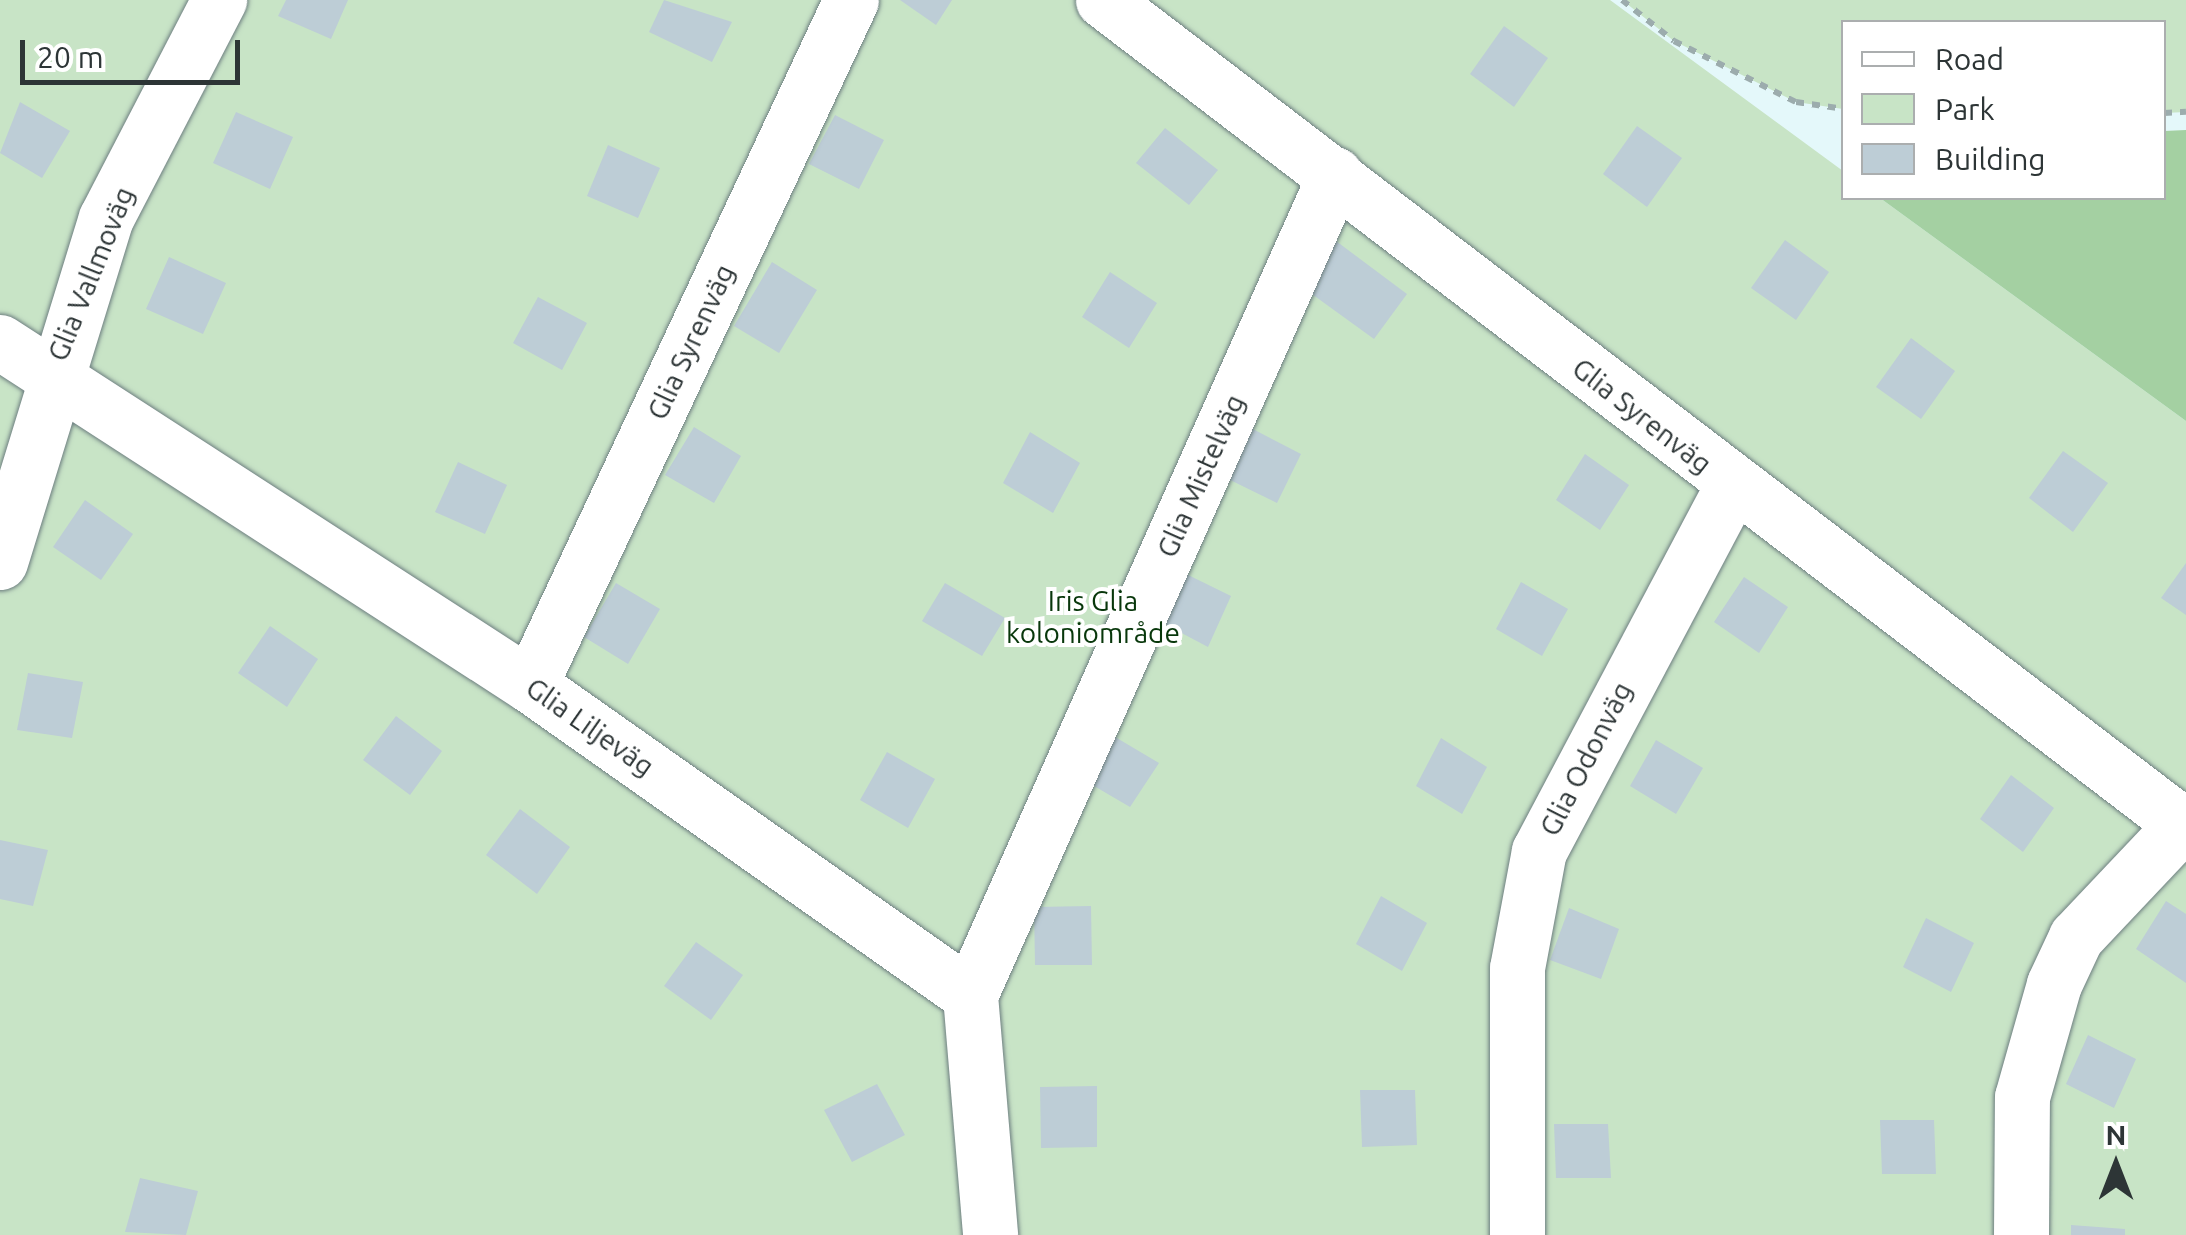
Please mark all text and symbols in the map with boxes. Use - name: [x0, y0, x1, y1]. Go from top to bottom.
- scale bar: [25, 20, 245, 82]
- legend: [1841, 20, 2166, 200]
- text: 20 m: [37, 40, 104, 74]
- text: Road: [1935, 42, 2004, 76]
- text: Park: [1935, 92, 1995, 126]
- text: Building: [1935, 142, 2046, 176]
- street label: Glia Vallmoväg: [41, 182, 141, 366]
- street label: Glia Syrenväg: [640, 259, 742, 425]
- street label: Glia Syrenväg: [1566, 351, 1718, 481]
- street label: Glia Mistelväg: [1150, 389, 1252, 563]
- park label: Iris Glia koloniområde: [1006, 584, 1180, 650]
- street label: Glia Liljeväg: [520, 671, 660, 783]
- street label: Glia Odonväg: [1533, 677, 1639, 841]
- north arrow: [2066, 1115, 2166, 1215]
- text: N: [2106, 1119, 2126, 1150]

